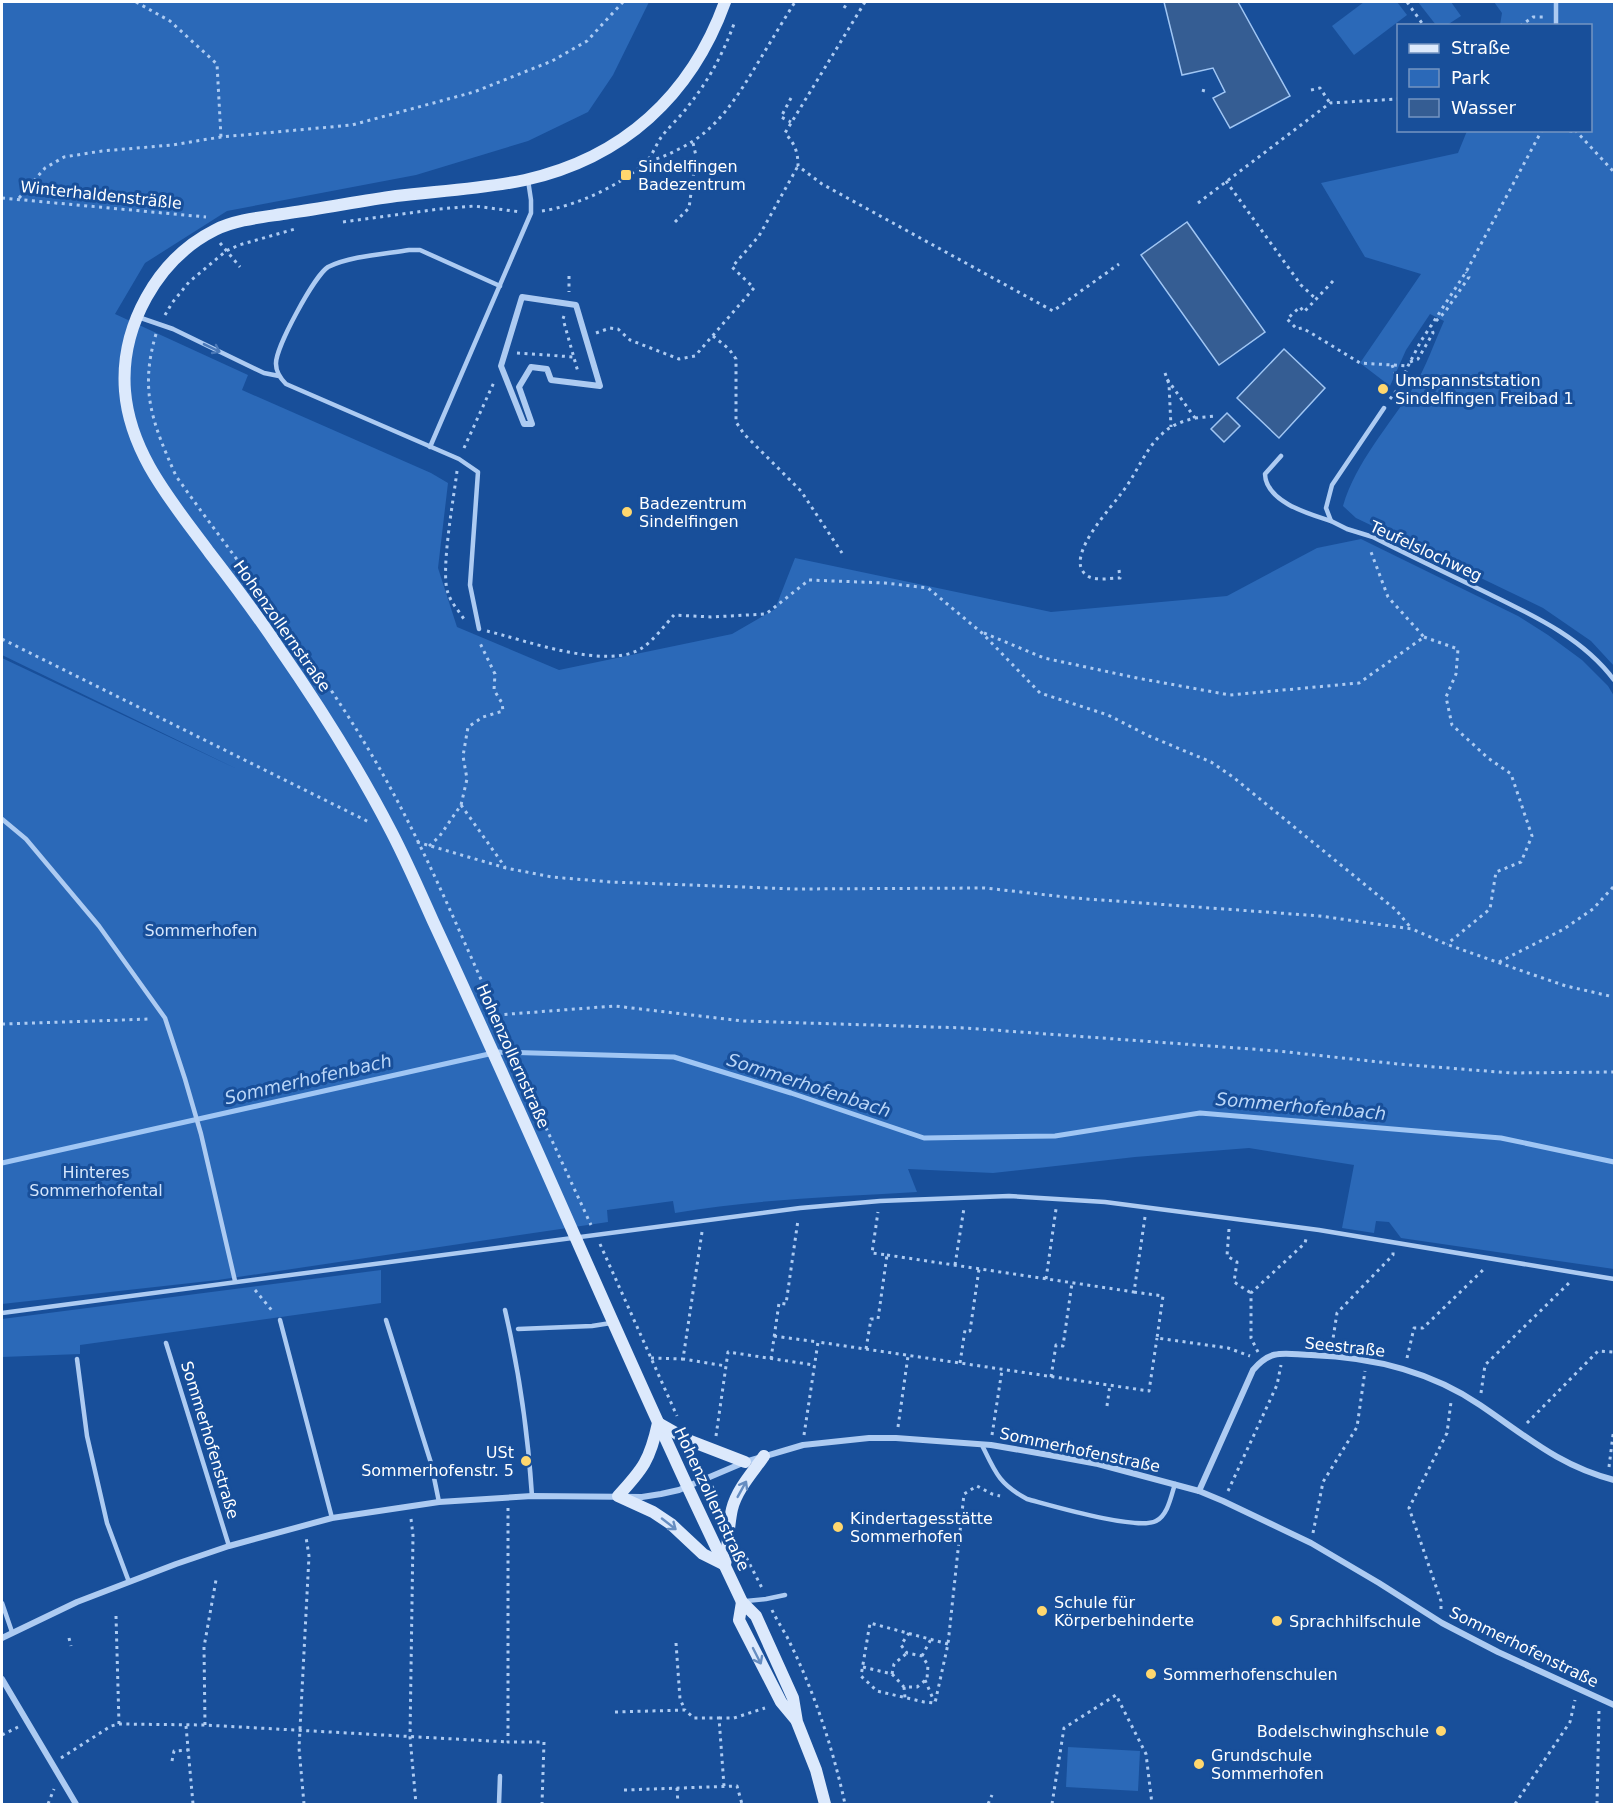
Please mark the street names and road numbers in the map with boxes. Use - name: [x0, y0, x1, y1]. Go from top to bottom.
- street label: Winterhaldensträßle: [19, 177, 183, 213]
- street label: Teufelslochweg: [1366, 516, 1485, 585]
- street label: Hohenzollernstraße: [229, 557, 335, 695]
- street label: Hohenzollernstraße: [473, 981, 553, 1131]
- street label: Seestraße: [1304, 1333, 1386, 1361]
- street label: Sommerhofenstraße: [177, 1359, 243, 1521]
- street label: Hohenzollernstraße: [670, 1424, 754, 1574]
- street label: Sommerhofenstraße: [998, 1424, 1162, 1476]
- street label: Sommerhofenstraße: [1446, 1603, 1602, 1691]

